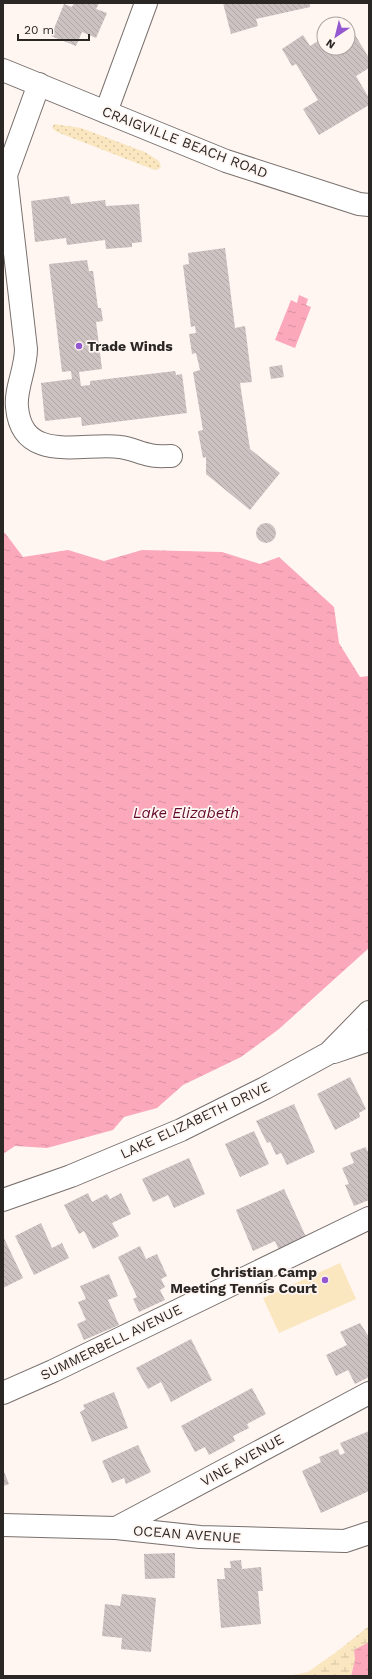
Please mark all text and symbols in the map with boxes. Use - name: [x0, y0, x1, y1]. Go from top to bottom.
- scale bar: [18, 16, 89, 42]
- north arrow: [316, 16, 356, 56]
- text: 20 m: [24, 23, 54, 37]
- text: N: [323, 36, 338, 51]
- street label: CRAIGVILLE BEACH ROAD: [100, 103, 270, 181]
- place label: Trade Winds: [87, 338, 173, 354]
- marker: Trade Winds: [74, 341, 84, 351]
- water label: Lake Elizabeth: [133, 804, 239, 822]
- street label: LAKE ELIZABETH DRIVE: [118, 1078, 272, 1162]
- place label: Christian Camp Meeting Tennis Court: [170, 1264, 317, 1296]
- marker: Christian Camp Meeting Tennis Court: [320, 1275, 330, 1285]
- street label: SUMMERBELL AVENUE: [38, 1301, 184, 1383]
- street label: VINE AVENUE: [198, 1431, 286, 1489]
- street label: OCEAN AVENUE: [132, 1522, 242, 1546]

